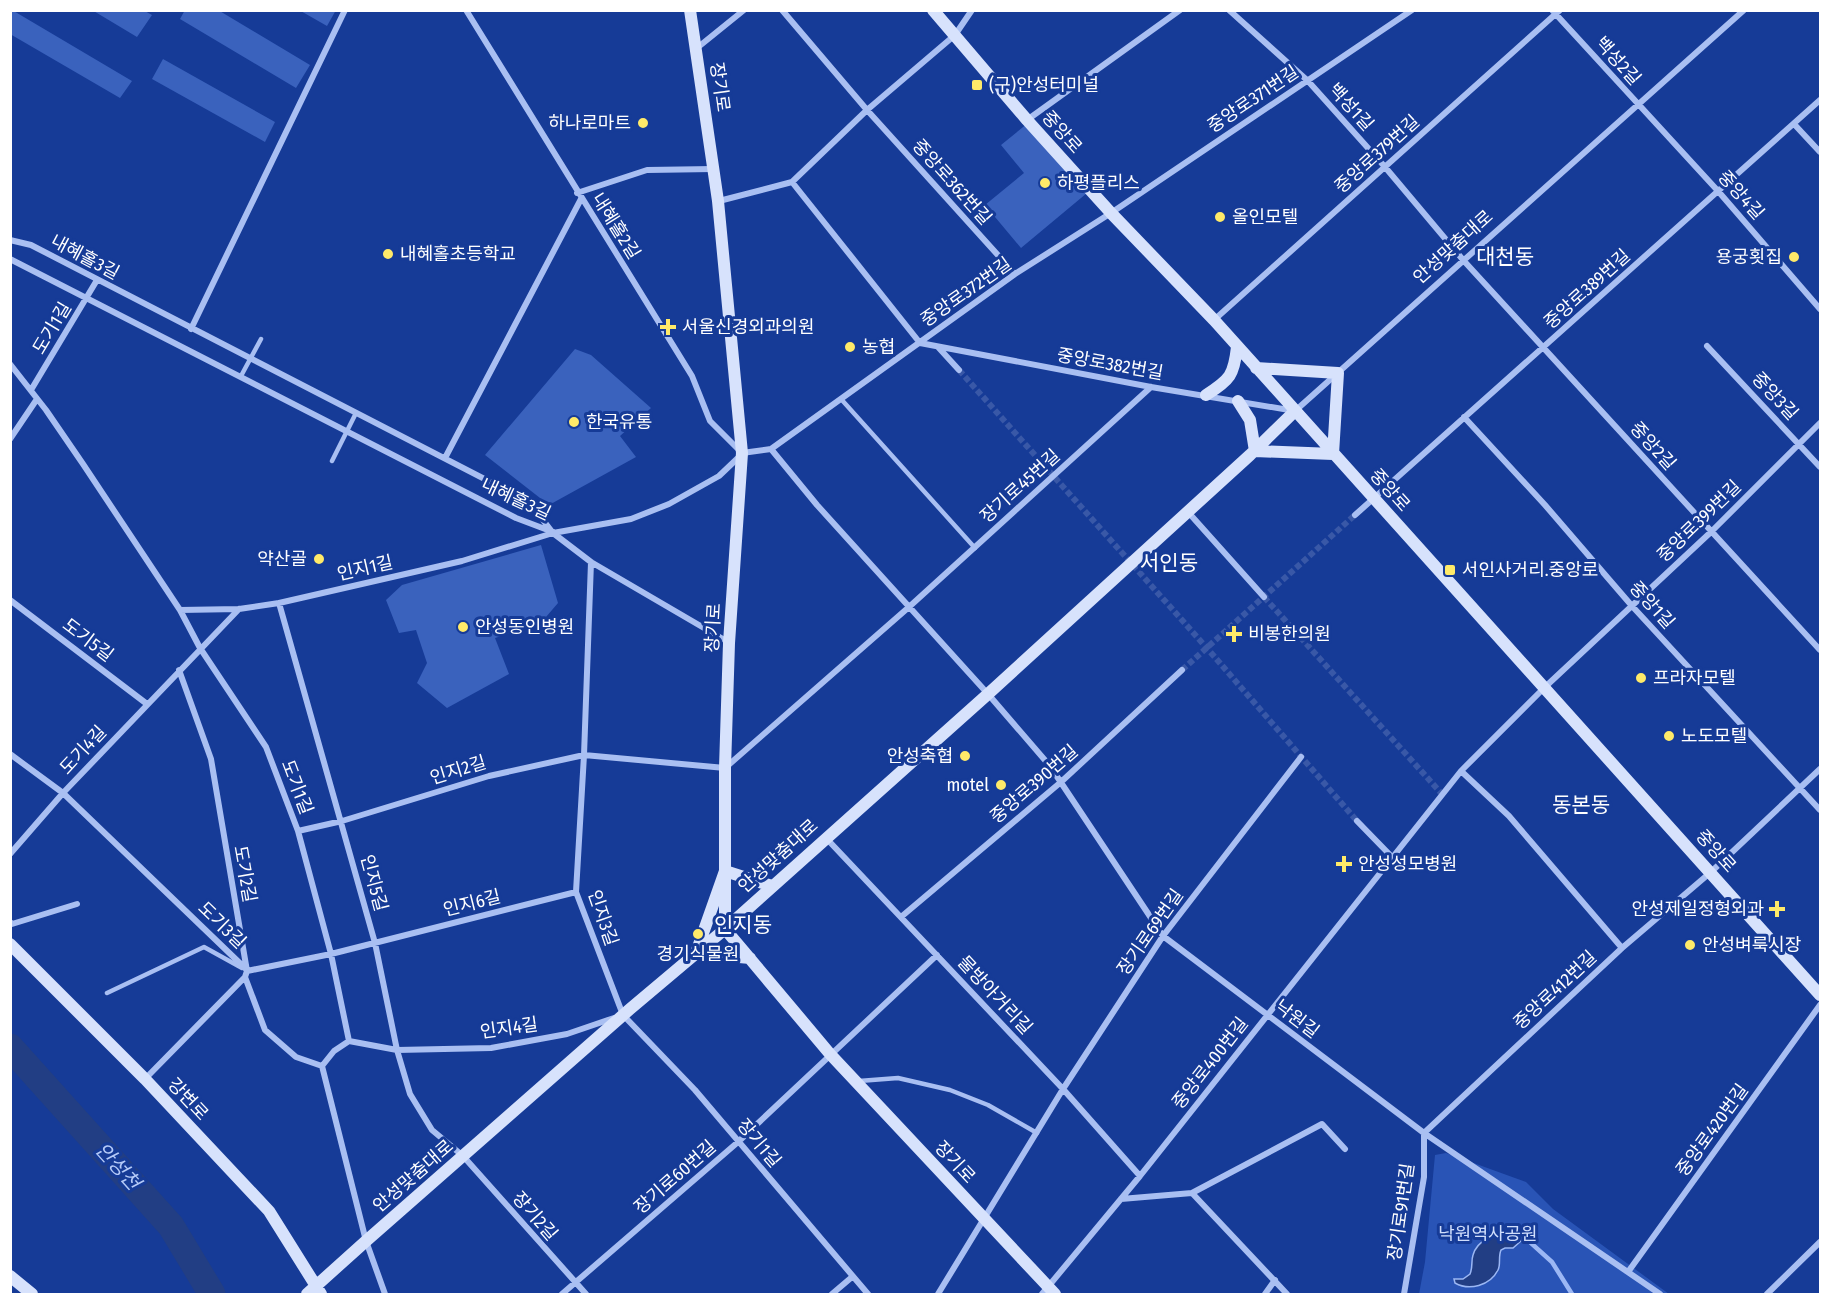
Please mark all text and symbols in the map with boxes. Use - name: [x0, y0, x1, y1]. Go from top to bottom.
- street label: 백성2길: [1591, 32, 1645, 90]
- street label: 장기로: [706, 61, 734, 113]
- street label: 중앙로371번길: [1203, 61, 1303, 137]
- place label: (구)안성터미널: [989, 74, 1099, 96]
- marker: (구)안성터미널: [970, 78, 984, 92]
- street label: 백성1길: [1324, 79, 1378, 135]
- street label: 중앙로: [1037, 106, 1087, 158]
- street label: 중앙로379번길: [1330, 110, 1424, 198]
- place label: 하나로마트: [548, 112, 631, 134]
- marker: 하나로마트: [636, 116, 650, 130]
- street label: 중앙로362번길: [908, 135, 996, 229]
- street label: 중앙4길: [1713, 166, 1769, 224]
- place label: 하평플리스: [1057, 172, 1140, 194]
- marker: 하평플리스: [1038, 176, 1052, 190]
- street label: 내혜홀2길: [587, 189, 645, 263]
- place label: 올인모텔: [1232, 206, 1298, 228]
- street label: 안성맞춤대로: [1409, 206, 1497, 288]
- marker: 올인모텔: [1213, 210, 1227, 224]
- street label: 내혜홀3길: [47, 230, 123, 284]
- place label: 내혜홀초등학교: [400, 243, 516, 265]
- district label: 대천동: [1476, 244, 1534, 270]
- street label: 중앙로389번길: [1539, 245, 1635, 333]
- place label: 용궁횟집: [1716, 246, 1782, 268]
- marker: 내혜홀초등학교: [381, 247, 395, 261]
- marker: 용궁횟집: [1787, 250, 1801, 264]
- street label: 중앙로372번길: [916, 253, 1016, 331]
- street label: 도기1길: [28, 298, 76, 358]
- place label: 서울신경외과의원: [682, 316, 814, 338]
- marker: 서울신경외과의원: [659, 318, 677, 336]
- place label: 농협: [862, 336, 895, 358]
- marker: 농협: [843, 340, 857, 354]
- street label: 중앙로382번길: [1055, 344, 1165, 384]
- street label: 중앙3길: [1747, 367, 1803, 425]
- place label: 한국유통: [586, 411, 652, 433]
- marker: 한국유통: [567, 415, 581, 429]
- street label: 중앙2길: [1626, 417, 1680, 475]
- street label: 장기로45번길: [976, 445, 1064, 527]
- street label: 중앙로: [1365, 464, 1415, 516]
- street label: 내혜홀3길: [478, 473, 554, 525]
- street label: 중앙로399번길: [1652, 475, 1746, 567]
- place label: 약산골: [257, 548, 307, 570]
- district label: 서인동: [1140, 550, 1198, 576]
- street label: 인지1길: [335, 551, 395, 585]
- marker: 약산골: [312, 552, 326, 566]
- place label: 서인사거리.중앙로: [1462, 559, 1598, 581]
- marker: 서인사거리.중앙로: [1443, 563, 1457, 577]
- street label: 중앙1길: [1625, 577, 1679, 633]
- street label: 장기로: [701, 603, 725, 653]
- street label: 도기5길: [58, 614, 118, 666]
- place label: 안성동인병원: [475, 616, 574, 638]
- marker: 안성동인병원: [456, 620, 470, 634]
- place label: 비봉한의원: [1248, 623, 1331, 645]
- marker: 비봉한의원: [1225, 625, 1243, 643]
- place label: 프라자모텔: [1653, 667, 1736, 689]
- marker: 프라자모텔: [1634, 671, 1648, 685]
- street label: 도기4길: [55, 721, 111, 779]
- place label: 노도모텔: [1681, 725, 1747, 747]
- marker: 노도모텔: [1662, 729, 1676, 743]
- street label: 중앙로390번길: [986, 740, 1082, 828]
- place label: 안성축협: [887, 745, 953, 767]
- marker: 안성축협: [958, 749, 972, 763]
- street label: 인지2길: [427, 751, 489, 789]
- street label: 도기1길: [277, 757, 317, 817]
- place label: motel: [946, 774, 989, 796]
- marker: motel: [994, 778, 1008, 792]
- district label: 동본동: [1552, 792, 1610, 818]
- street label: 안성맞춤대로: [734, 815, 822, 897]
- street label: 중앙로: [1691, 825, 1741, 877]
- street label: 도기2길: [229, 844, 261, 904]
- street label: 인지5길: [356, 852, 392, 914]
- place label: 안성성모병원: [1358, 853, 1457, 875]
- marker: 안성성모병원: [1335, 855, 1353, 873]
- street label: 인지6길: [441, 885, 503, 921]
- street label: 장기로69번길: [1112, 885, 1188, 979]
- street label: 인지3길: [583, 887, 623, 949]
- street label: 도기3길: [194, 897, 250, 953]
- place label: 안성제일정형외과: [1632, 898, 1764, 920]
- marker: 안성제일정형외과: [1768, 900, 1786, 918]
- district label: 인지동: [714, 912, 772, 938]
- marker: 경기식물원: [691, 927, 705, 941]
- place label: 안성벼룩시장: [1702, 934, 1801, 956]
- marker: 안성벼룩시장: [1683, 938, 1697, 952]
- place label: 경기식물원: [657, 943, 739, 965]
- street label: 중앙로412번길: [1509, 946, 1601, 1034]
- street label: 물방아거리길: [953, 951, 1037, 1039]
- street label: 낙원길: [1271, 995, 1323, 1043]
- street label: 인지4길: [479, 1013, 539, 1043]
- street label: 중앙로400번길: [1167, 1013, 1253, 1113]
- street label: 강변로: [163, 1073, 213, 1125]
- street label: 중앙로420번길: [1671, 1080, 1753, 1180]
- street label: 장기1길: [732, 1114, 786, 1172]
- street label: 안성맞춤대로: [368, 1135, 458, 1217]
- street label: 장기로60번길: [630, 1136, 720, 1218]
- street label: 장기로: [930, 1136, 980, 1188]
- water label: 안성천: [91, 1137, 147, 1196]
- street label: 장기로91번길: [1383, 1162, 1419, 1262]
- street label: 장기2길: [508, 1187, 562, 1245]
- park label: 낙원역사공원: [1438, 1223, 1538, 1245]

